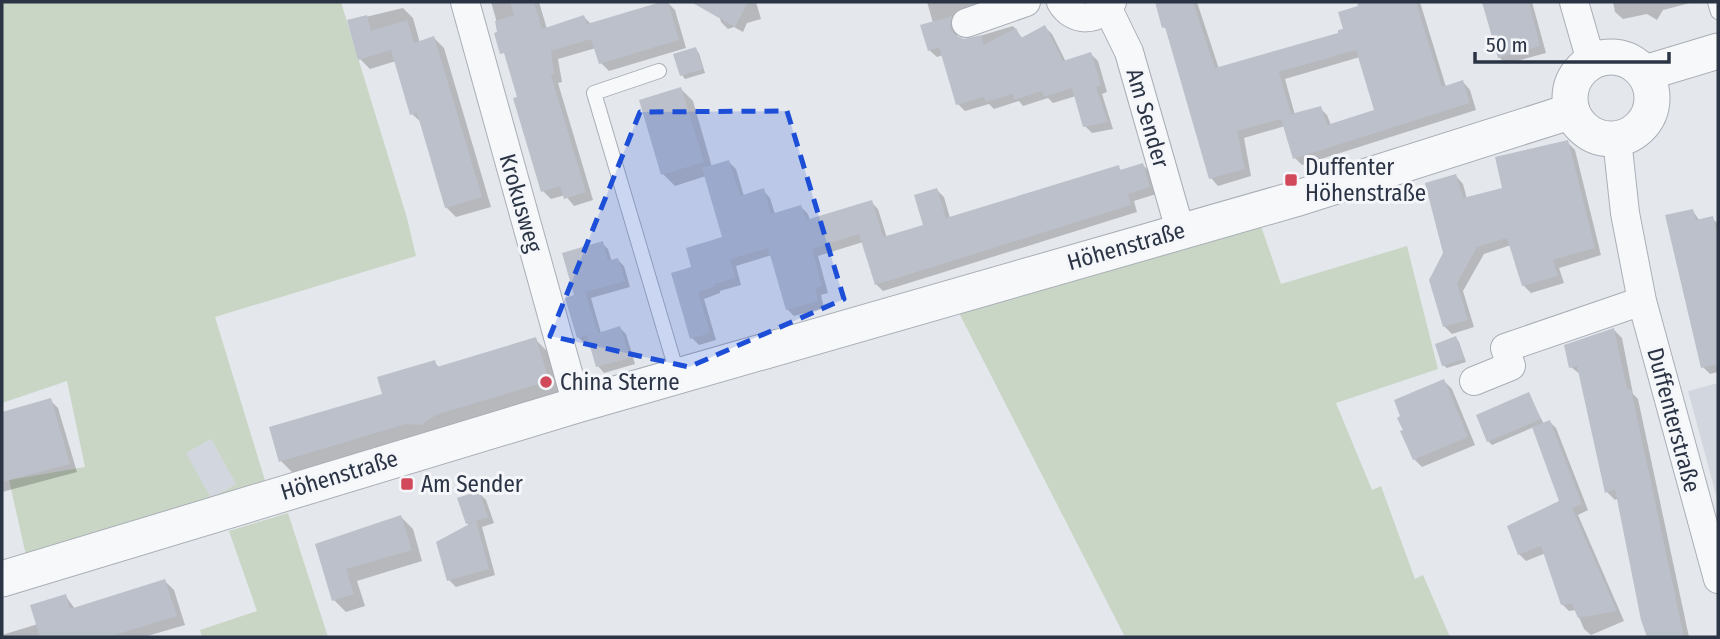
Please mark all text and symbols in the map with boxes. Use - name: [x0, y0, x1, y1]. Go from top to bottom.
- scale bar: [1475, 21, 1669, 65]
- text: 50 m: [1486, 32, 1528, 58]
- street label: Am Sender: [1121, 65, 1175, 171]
- street label: Krokusweg: [494, 151, 548, 256]
- place label: Duffenter Höhenstraße: [1305, 153, 1426, 207]
- marker: Duffenter Höhenstraße: [1283, 172, 1299, 188]
- street label: Höhenstraße: [1064, 216, 1188, 276]
- street label: Duffenterstraße: [1641, 345, 1707, 495]
- place label: China Sterne: [560, 368, 680, 396]
- marker: China Sterne: [538, 374, 554, 390]
- street label: Höhenstraße: [277, 444, 401, 506]
- place label: Am Sender: [421, 470, 523, 498]
- marker: Am Sender: [399, 476, 415, 492]

